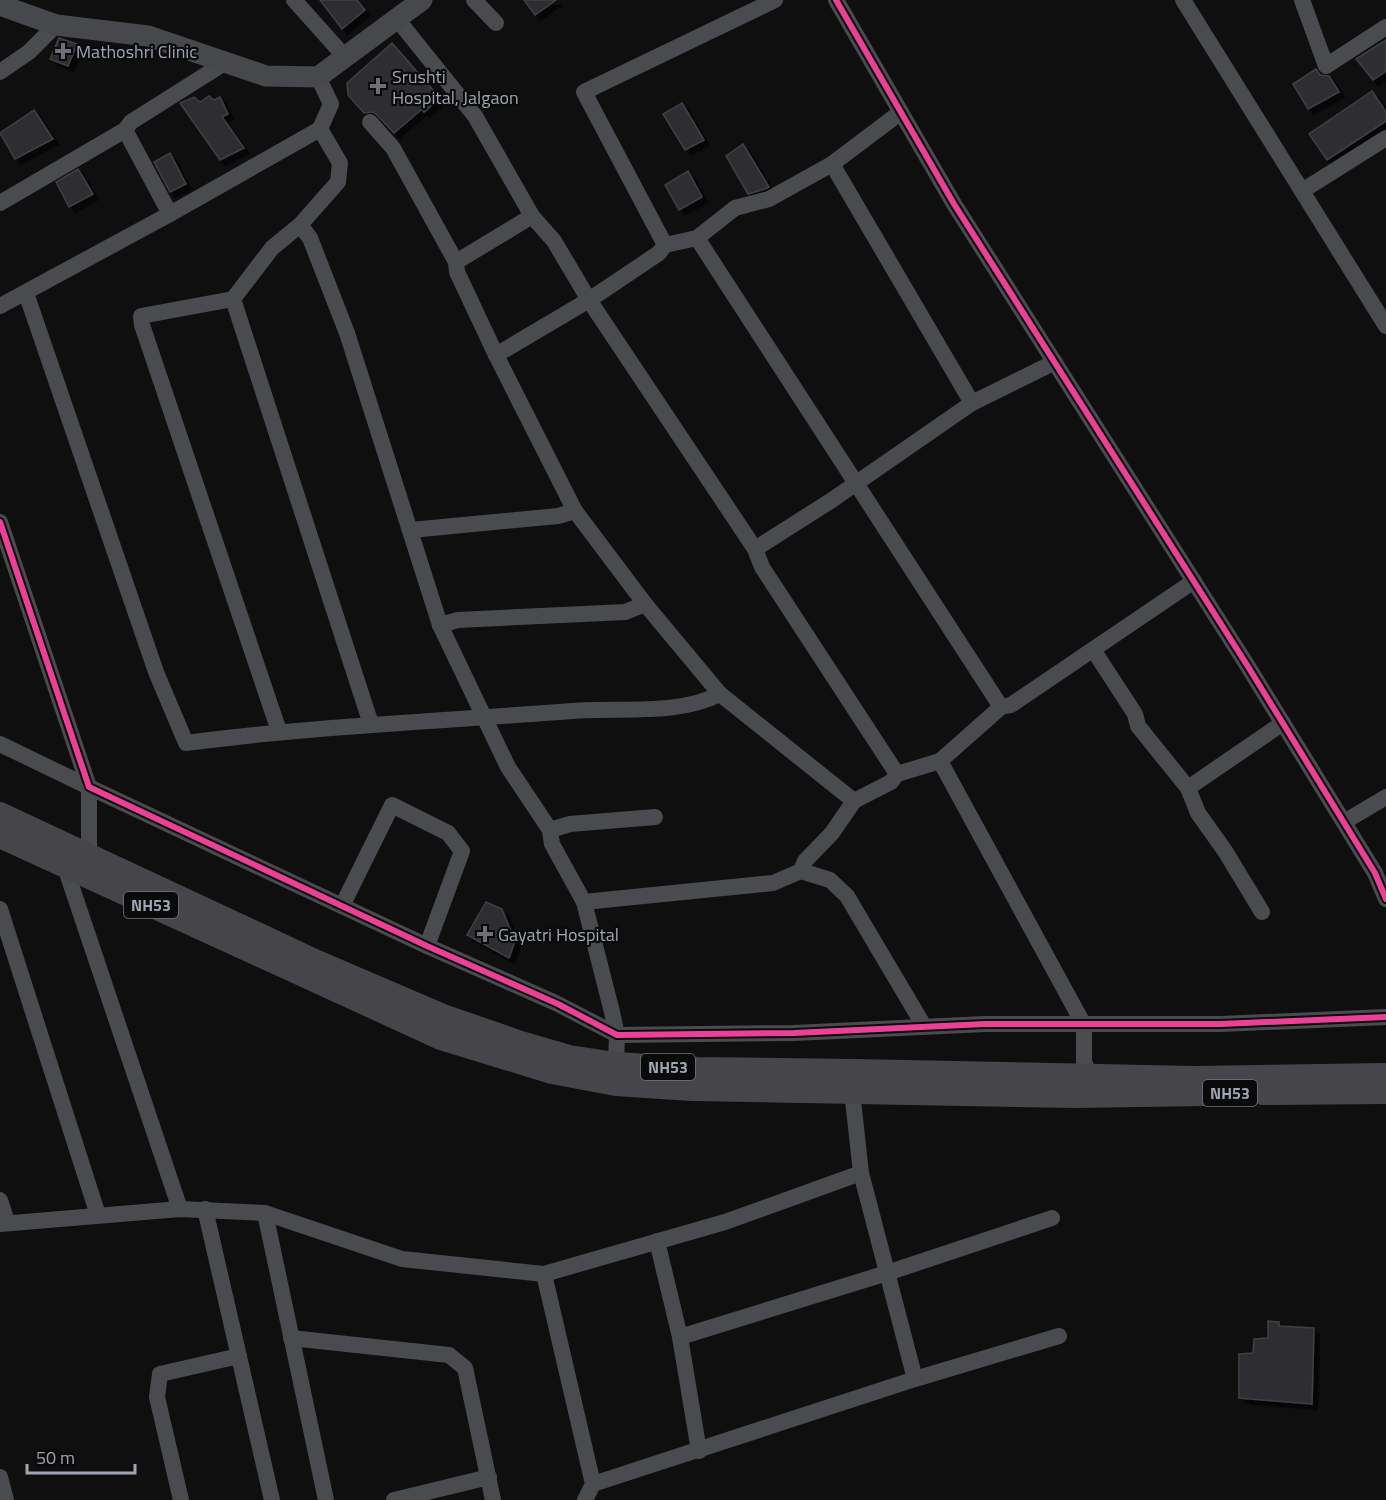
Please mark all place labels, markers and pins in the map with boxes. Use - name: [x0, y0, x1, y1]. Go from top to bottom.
- place label: Mathoshri Clinic: [76, 38, 197, 65]
- marker: Mathoshri Clinic: [54, 42, 72, 60]
- place label: Srushti Hospital, Jalgaon: [392, 63, 519, 111]
- marker: Srushti Hospital, Jalgaon: [369, 77, 387, 95]
- place label: Gayatri Hospital: [498, 921, 619, 948]
- marker: Gayatri Hospital: [476, 925, 494, 943]

